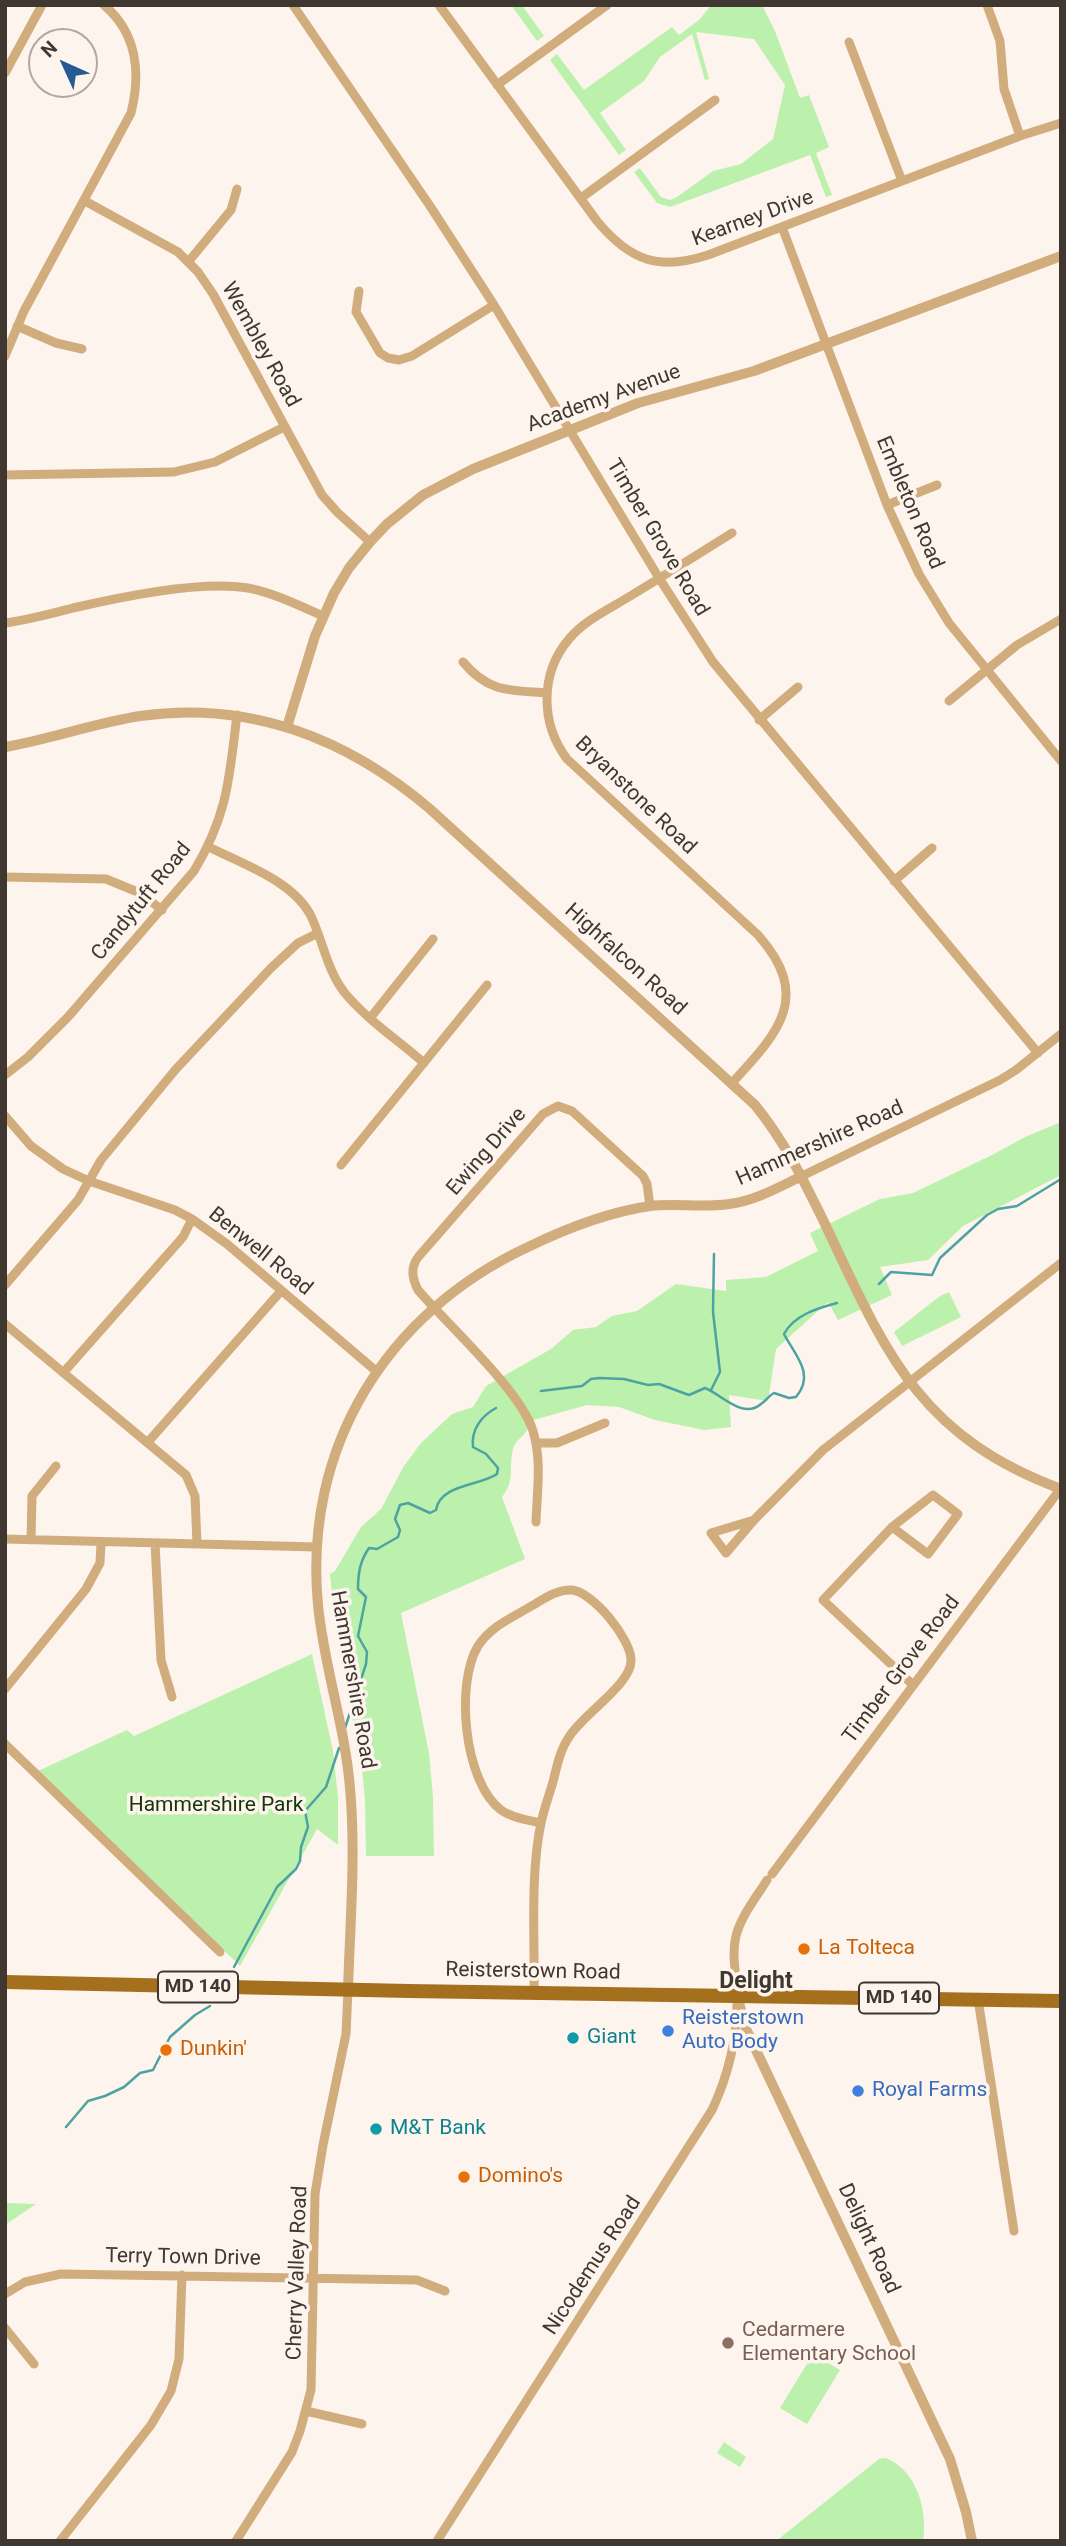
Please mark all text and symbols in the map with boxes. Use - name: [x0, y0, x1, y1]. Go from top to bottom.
- north arrow: [28, 28, 98, 98]
- text: N: [36, 36, 62, 62]
- street label: Kearney Drive: [689, 185, 817, 253]
- street label: Wembley Road: [215, 278, 305, 412]
- street label: Academy Avenue: [524, 360, 684, 438]
- street label: Embleton Road: [870, 433, 948, 573]
- street label: Timber Grove Road: [600, 455, 714, 621]
- street label: Bryanstone Road: [569, 732, 701, 860]
- street label: Candytuft Road: [87, 838, 197, 966]
- street label: Highfalcon Road: [559, 899, 691, 1021]
- street label: Hammershire Road: [732, 1096, 908, 1192]
- street label: Ewing Drive: [442, 1103, 532, 1201]
- street label: Benwell Road: [203, 1202, 317, 1302]
- street label: Hammershire Road: [324, 1589, 380, 1771]
- street label: Timber Grove Road: [838, 1591, 966, 1749]
- park label: Hammershire Park: [129, 1793, 303, 1819]
- place label: La Tolteca: [818, 1936, 915, 1962]
- marker: La Tolteca: [796, 1941, 812, 1957]
- street label: Reisterstown Road: [445, 1958, 621, 1986]
- district label: Delight: [719, 1968, 793, 1996]
- road number: MD 140: [158, 1971, 238, 2002]
- road number: MD 140: [859, 1982, 939, 2014]
- place label: Reisterstown Auto Body: [682, 2006, 804, 2056]
- marker: Reisterstown Auto Body: [660, 2023, 676, 2039]
- place label: Giant: [587, 2025, 636, 2051]
- marker: Giant: [565, 2030, 581, 2046]
- place label: Dunkin': [180, 2037, 247, 2063]
- marker: Dunkin': [158, 2042, 174, 2058]
- place label: Royal Farms: [872, 2078, 987, 2104]
- marker: Royal Farms: [850, 2083, 866, 2099]
- place label: M&T Bank: [390, 2116, 486, 2142]
- marker: M&T Bank: [368, 2121, 384, 2137]
- place label: Domino's: [478, 2164, 563, 2190]
- marker: Domino's: [456, 2169, 472, 2185]
- street label: Delight Road: [831, 2180, 905, 2298]
- street label: Cherry Valley Road: [282, 2185, 314, 2361]
- street label: Nicodemus Road: [539, 2192, 647, 2340]
- street label: Terry Town Drive: [105, 2244, 261, 2272]
- place label: Cedarmere Elementary School: [742, 2318, 916, 2368]
- marker: Cedarmere Elementary School: [720, 2335, 736, 2351]

